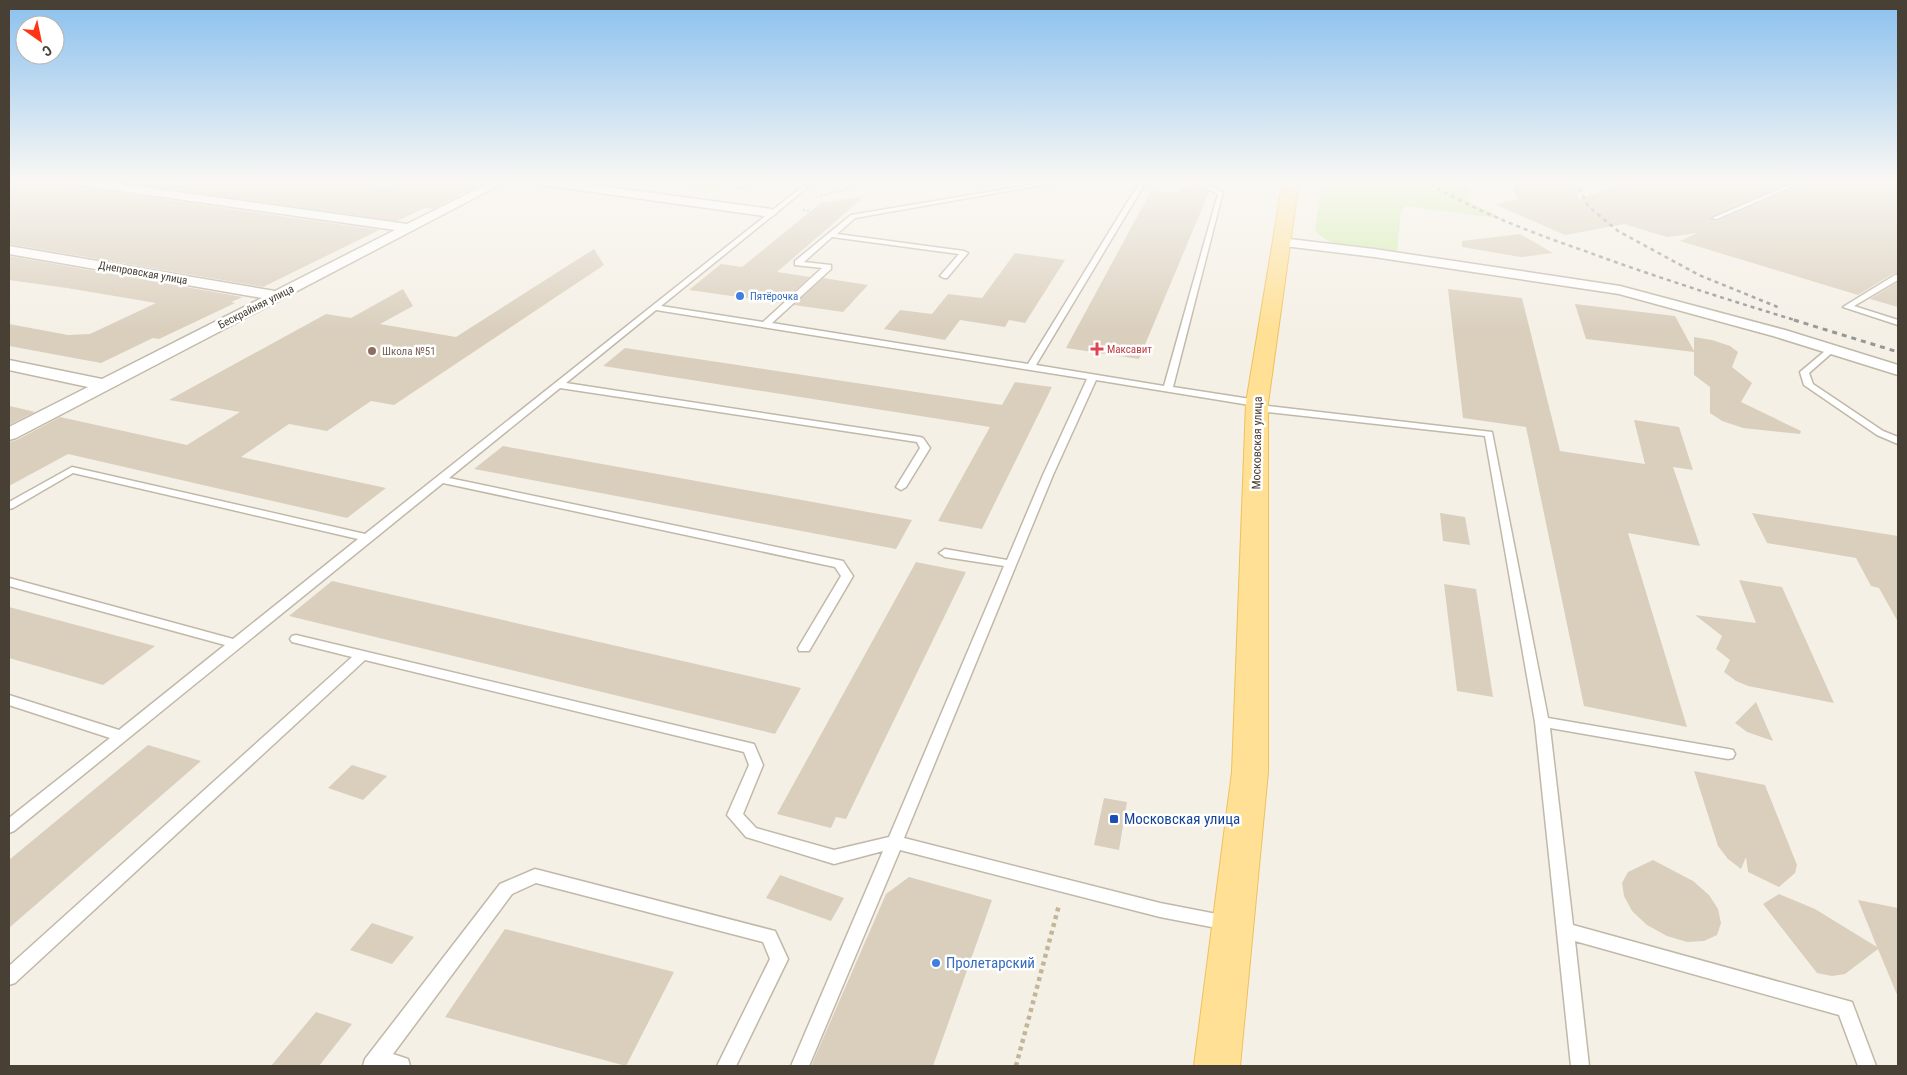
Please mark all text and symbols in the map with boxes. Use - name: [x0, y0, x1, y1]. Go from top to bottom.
- north arrow: [15, 15, 65, 65]
- text: С: [39, 42, 55, 60]
- street label: Днепровская улица: [97, 259, 189, 287]
- street label: Бескрайняя улица: [216, 282, 296, 332]
- marker: Пятёрочка: [734, 290, 746, 302]
- place label: Пятёрочка: [750, 290, 798, 303]
- marker: Максавит: [1091, 343, 1103, 355]
- place label: Максавит: [1107, 343, 1152, 356]
- marker: Школа №51: [366, 345, 378, 357]
- place label: Школа №51: [382, 345, 436, 358]
- street label: Московская улица: [1249, 396, 1265, 490]
- place label: Московская улица: [1124, 810, 1240, 828]
- marker: Московская улица: [1108, 813, 1120, 825]
- place label: Пролетарский: [946, 954, 1035, 972]
- marker: Пролетарский: [930, 957, 942, 969]

